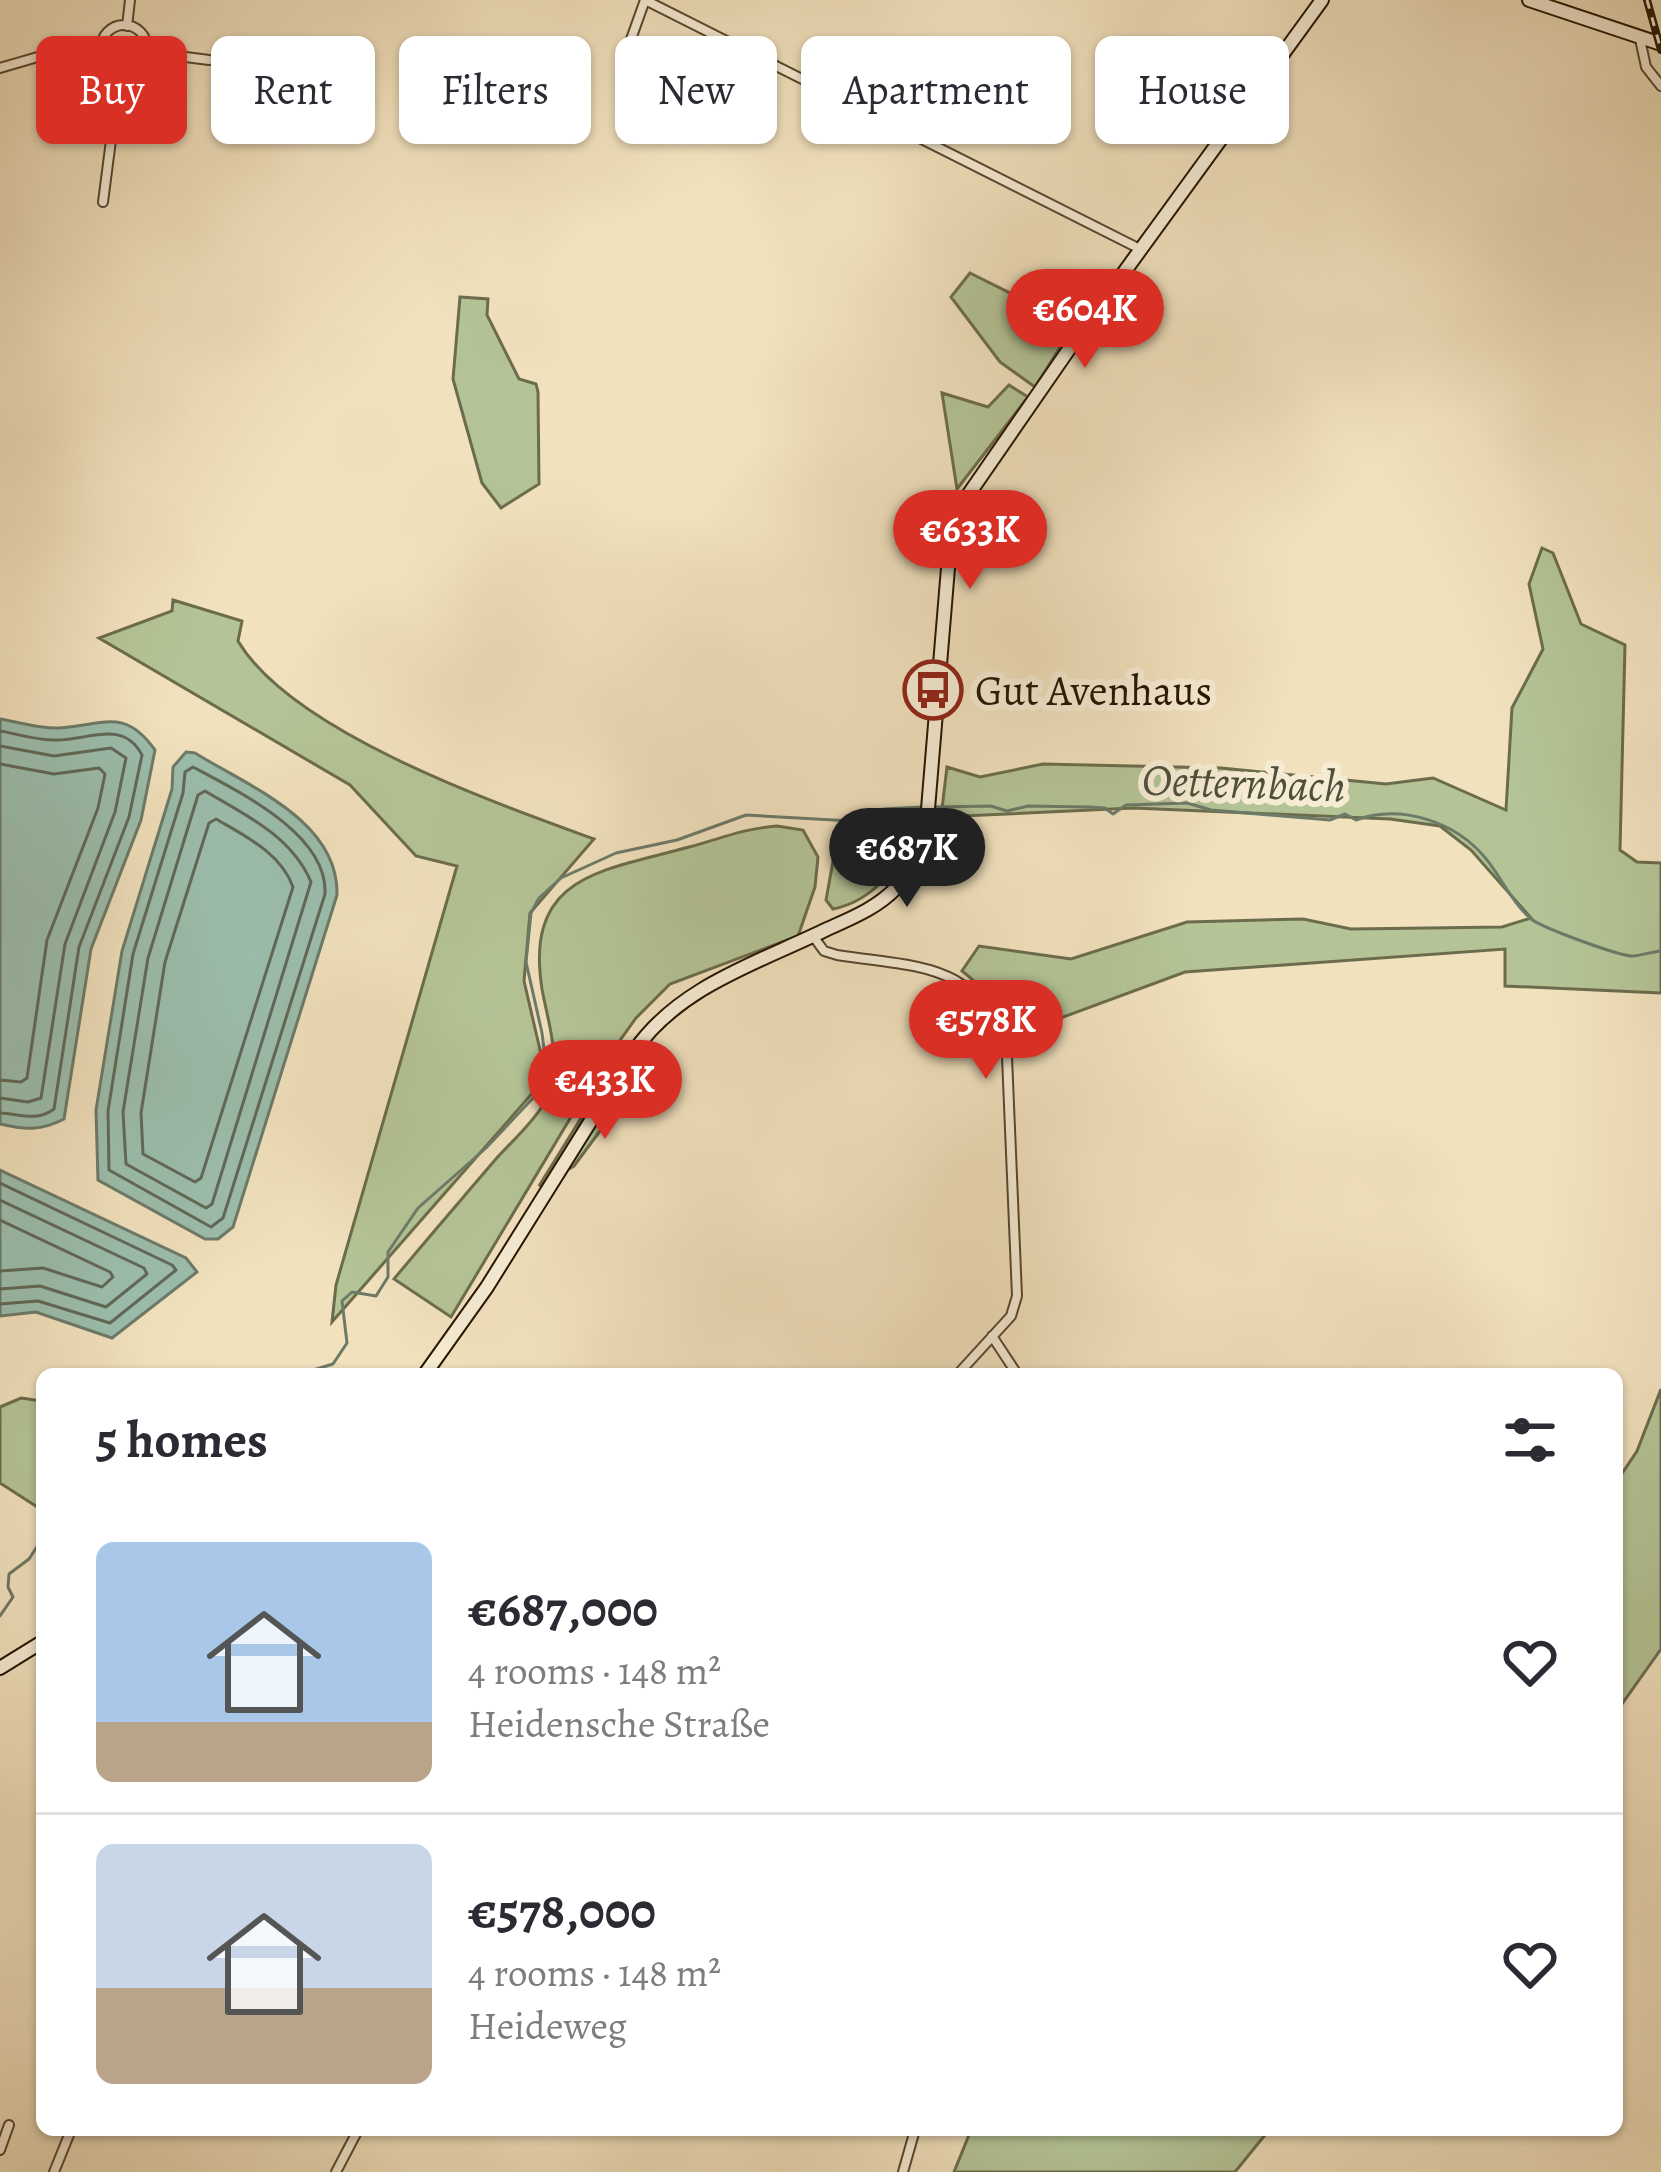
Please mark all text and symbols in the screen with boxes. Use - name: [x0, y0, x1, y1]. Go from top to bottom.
- chip: Buy: [36, 36, 187, 144]
- chip: Rent: [211, 36, 375, 144]
- chip: Filters: [399, 36, 591, 144]
- chip: New: [615, 36, 777, 144]
- chip: Apartment: [801, 36, 1071, 144]
- chip: House: [1095, 36, 1289, 144]
- pin: €604K: [1001, 269, 1169, 371]
- text: €604K: [1033, 281, 1137, 334]
- pin: €633K: [886, 490, 1054, 592]
- text: €633K: [920, 502, 1020, 555]
- bus stop icon: Gut Avenhaus: [902, 659, 964, 721]
- place label: Gut Avenhaus: [975, 662, 1212, 719]
- water label: Oetternbach: [1141, 748, 1347, 818]
- pin: €687K: [823, 808, 991, 910]
- text: €687K: [856, 820, 958, 873]
- pin: €578K: [902, 980, 1070, 1082]
- text: €578K: [936, 992, 1036, 1045]
- pin: €433K: [521, 1040, 689, 1142]
- text: €433K: [555, 1052, 655, 1105]
- text: 5 homes: [96, 1405, 268, 1475]
- icon: filters: [1497, 1407, 1563, 1473]
- text: €687,000: [468, 1574, 658, 1644]
- icon: home: [192, 1590, 336, 1734]
- icon: heart: [1497, 1629, 1563, 1695]
- text: 4 rooms · 148 m²: [468, 1644, 721, 1697]
- text: Heidensche Straße: [468, 1697, 770, 1750]
- text: €578,000: [468, 1876, 656, 1946]
- icon: home: [192, 1892, 336, 2036]
- icon: heart: [1497, 1931, 1563, 1997]
- text: 4 rooms · 148 m²: [468, 1946, 721, 1999]
- text: Heideweg: [468, 1999, 627, 2052]

